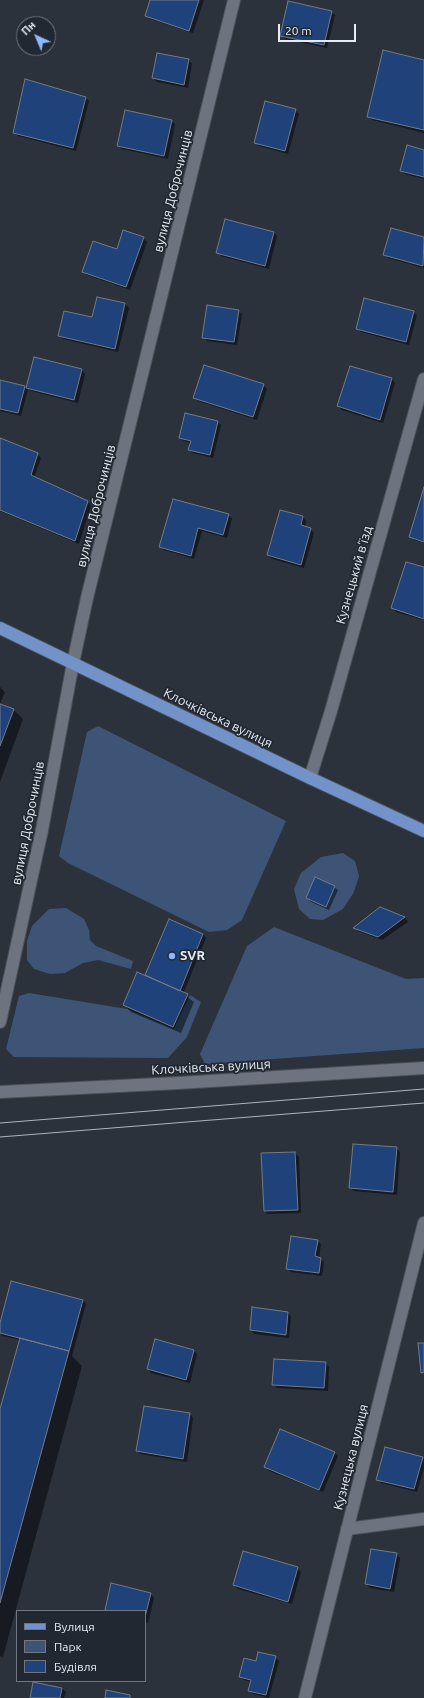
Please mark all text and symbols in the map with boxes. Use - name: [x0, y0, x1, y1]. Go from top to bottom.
- north arrow: [16, 16, 56, 56]
- scale bar: [280, 16, 358, 42]
- text: Пн: [19, 19, 38, 37]
- text: 20 m: [285, 24, 312, 37]
- street label: вулиця Доброчинців: [150, 128, 196, 254]
- street label: вулиця Доброчинців: [73, 443, 119, 569]
- street label: Кузнецький в’їзд: [333, 524, 375, 626]
- street label: Клочківська вулиця: [161, 685, 275, 751]
- street label: вулиця Доброчинців: [8, 760, 48, 886]
- place label: SVR: [180, 948, 205, 964]
- marker: SVR: [167, 951, 177, 961]
- street label: Клочківська вулиця: [151, 1056, 271, 1078]
- street label: Кузнецька вулиця: [330, 1403, 372, 1511]
- legend: [16, 1610, 146, 1682]
- text: Вулиця: [54, 1620, 95, 1633]
- text: Парк: [54, 1640, 82, 1653]
- text: Будівля: [54, 1660, 97, 1673]

